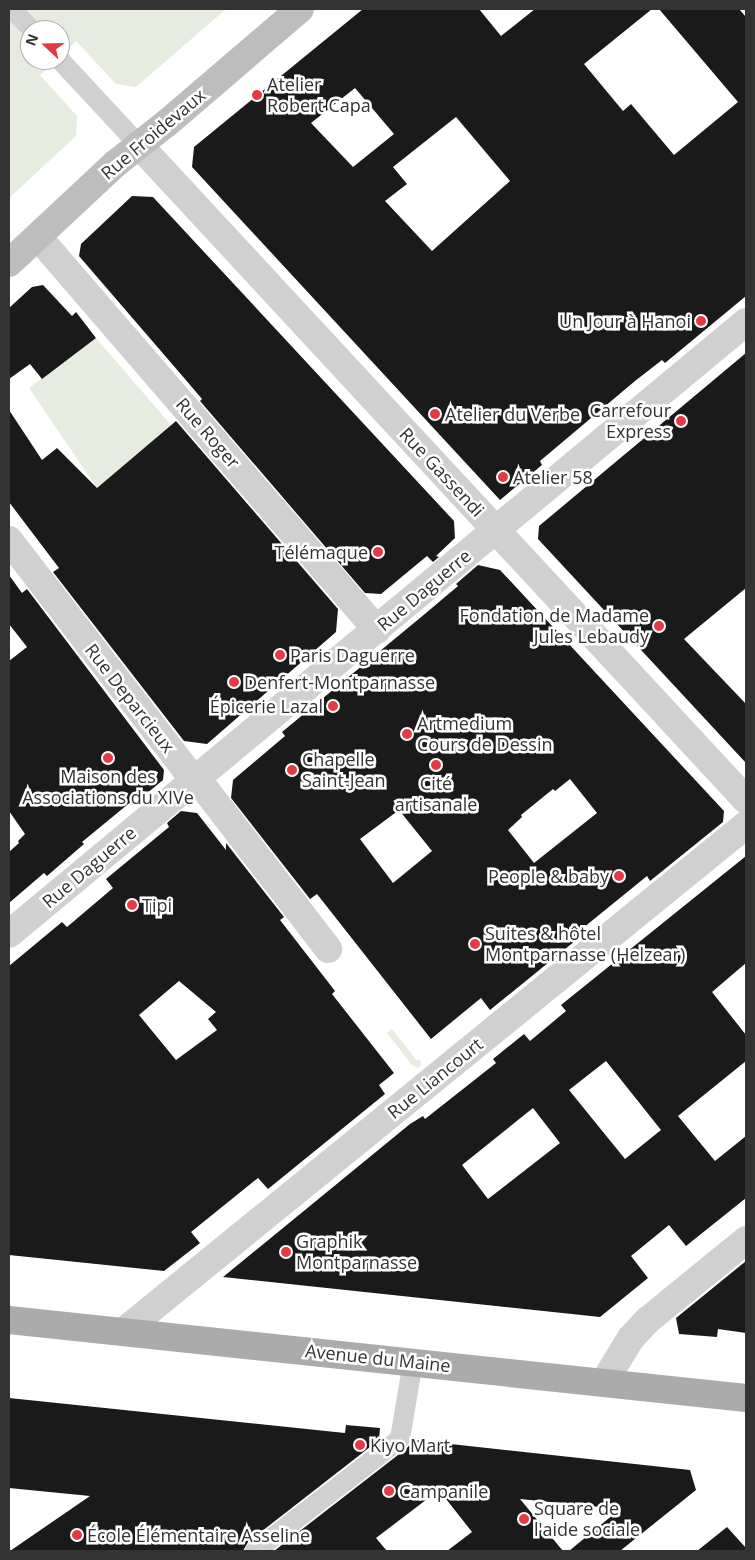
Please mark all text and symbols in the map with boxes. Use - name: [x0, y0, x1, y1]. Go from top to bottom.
- north arrow: [20, 20, 70, 70]
- text: N: [21, 31, 42, 49]
- place label: Atelier Robert Capa: [267, 74, 371, 116]
- street label: Rue Froidevaux: [96, 84, 210, 184]
- marker: Atelier Robert Capa: [251, 89, 263, 101]
- place label: Un Jour à Hanoi: [559, 310, 691, 332]
- marker: Un Jour à Hanoi: [695, 315, 707, 327]
- street label: Rue Roger: [172, 393, 244, 473]
- place label: Carrefour Express: [590, 400, 671, 442]
- place label: Atelier du Verbe: [445, 403, 580, 425]
- marker: Atelier du Verbe: [429, 408, 441, 420]
- marker: Carrefour Express: [675, 415, 687, 427]
- street label: Rue Gassendi: [395, 423, 489, 521]
- place label: Atelier 58: [513, 466, 593, 488]
- marker: Atelier 58: [497, 471, 509, 483]
- place label: Télémaque: [275, 541, 368, 563]
- street label: Rue Daguerre: [373, 545, 475, 635]
- marker: Télémaque: [372, 546, 384, 558]
- place label: Fondation de Madame Jules Lebaudy: [460, 605, 649, 648]
- marker: Fondation de Madame Jules Lebaudy: [653, 620, 665, 632]
- street label: Rue Deparcieux: [81, 639, 179, 757]
- place label: Paris Daguerre: [290, 644, 415, 666]
- marker: Paris Daguerre: [274, 649, 286, 661]
- place label: Denfert-Montparnasse: [244, 671, 435, 693]
- marker: Denfert-Montparnasse: [228, 676, 240, 688]
- place label: Épicerie Lazal: [210, 695, 323, 717]
- marker: Épicerie Lazal: [327, 700, 339, 712]
- place label: Artmedium Cours de Dessin: [417, 713, 553, 756]
- marker: Artmedium Cours de Dessin: [401, 728, 413, 740]
- place label: Chapelle Saint-Jean: [302, 749, 386, 792]
- marker: Maison des Associations du XIVe: [102, 752, 114, 764]
- marker: Cité artisanale: [430, 759, 442, 771]
- marker: Chapelle Saint-Jean: [286, 764, 298, 776]
- place label: Maison des Associations du XIVe: [22, 766, 194, 809]
- place label: Cité artisanale: [395, 773, 477, 816]
- street label: Rue Daguerre: [38, 822, 140, 912]
- place label: People & baby: [488, 865, 609, 887]
- marker: People & baby: [613, 870, 625, 882]
- place label: Tipi: [142, 894, 172, 916]
- marker: Tipi: [126, 899, 138, 911]
- place label: Suites & hôtel Montparnasse (Helzear): [485, 923, 685, 966]
- marker: Suites & hôtel Montparnasse (Helzear): [469, 938, 481, 950]
- street label: Rue Liancourt: [383, 1033, 487, 1123]
- place label: Graphik Montparnasse: [296, 1231, 417, 1274]
- marker: Graphik Montparnasse: [280, 1246, 292, 1258]
- street label: Avenue du Maine: [304, 1340, 452, 1376]
- place label: Kiyo Mart: [370, 1434, 450, 1456]
- marker: Kiyo Mart: [354, 1439, 366, 1451]
- place label: Campanile: [399, 1480, 488, 1502]
- marker: Campanile: [383, 1485, 395, 1497]
- place label: Square de l'aide sociale: [534, 1498, 640, 1540]
- marker: Square de l'aide sociale: [518, 1513, 530, 1525]
- place label: École Élémentaire Asseline: [87, 1524, 310, 1546]
- marker: École Élémentaire Asseline: [71, 1529, 83, 1541]

